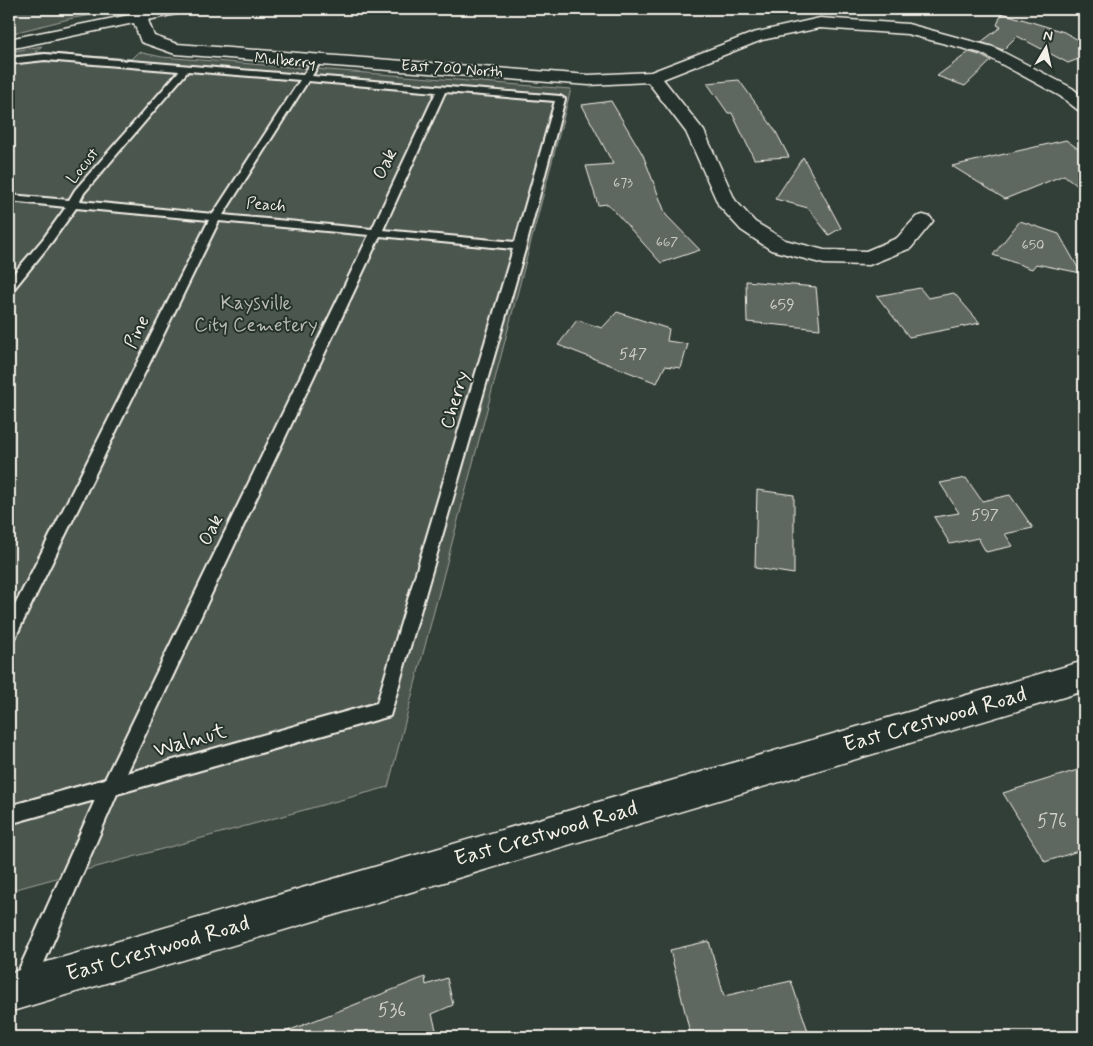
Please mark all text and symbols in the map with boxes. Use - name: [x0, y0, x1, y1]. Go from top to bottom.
- north arrow: [1020, 22, 1070, 72]
- text: N: [1042, 27, 1054, 46]
- street label: Mulberry: [254, 48, 316, 74]
- street label: East 700 North: [400, 55, 504, 83]
- street label: Locust: [62, 144, 104, 188]
- street label: Oak: [367, 144, 403, 184]
- house number: 673: [613, 174, 633, 192]
- street label: Peach: [245, 193, 287, 217]
- house number: 667: [656, 233, 679, 251]
- house number: 650: [1021, 236, 1045, 254]
- park label: Kaysville City Cemetery: [194, 291, 318, 338]
- house number: 659: [769, 295, 795, 316]
- street label: Pine: [118, 311, 156, 353]
- house number: 547: [619, 344, 647, 365]
- street label: Cherry: [435, 368, 475, 432]
- house number: 597: [971, 505, 999, 526]
- street label: Oak: [193, 510, 229, 550]
- street label: East Crestwood Road: [840, 680, 1030, 760]
- street label: Walnut: [150, 717, 230, 765]
- street label: East Crestwood Road: [451, 794, 641, 874]
- house number: 576: [1037, 809, 1067, 834]
- street label: East Crestwood Road: [63, 909, 253, 989]
- house number: 536: [378, 998, 406, 1023]

